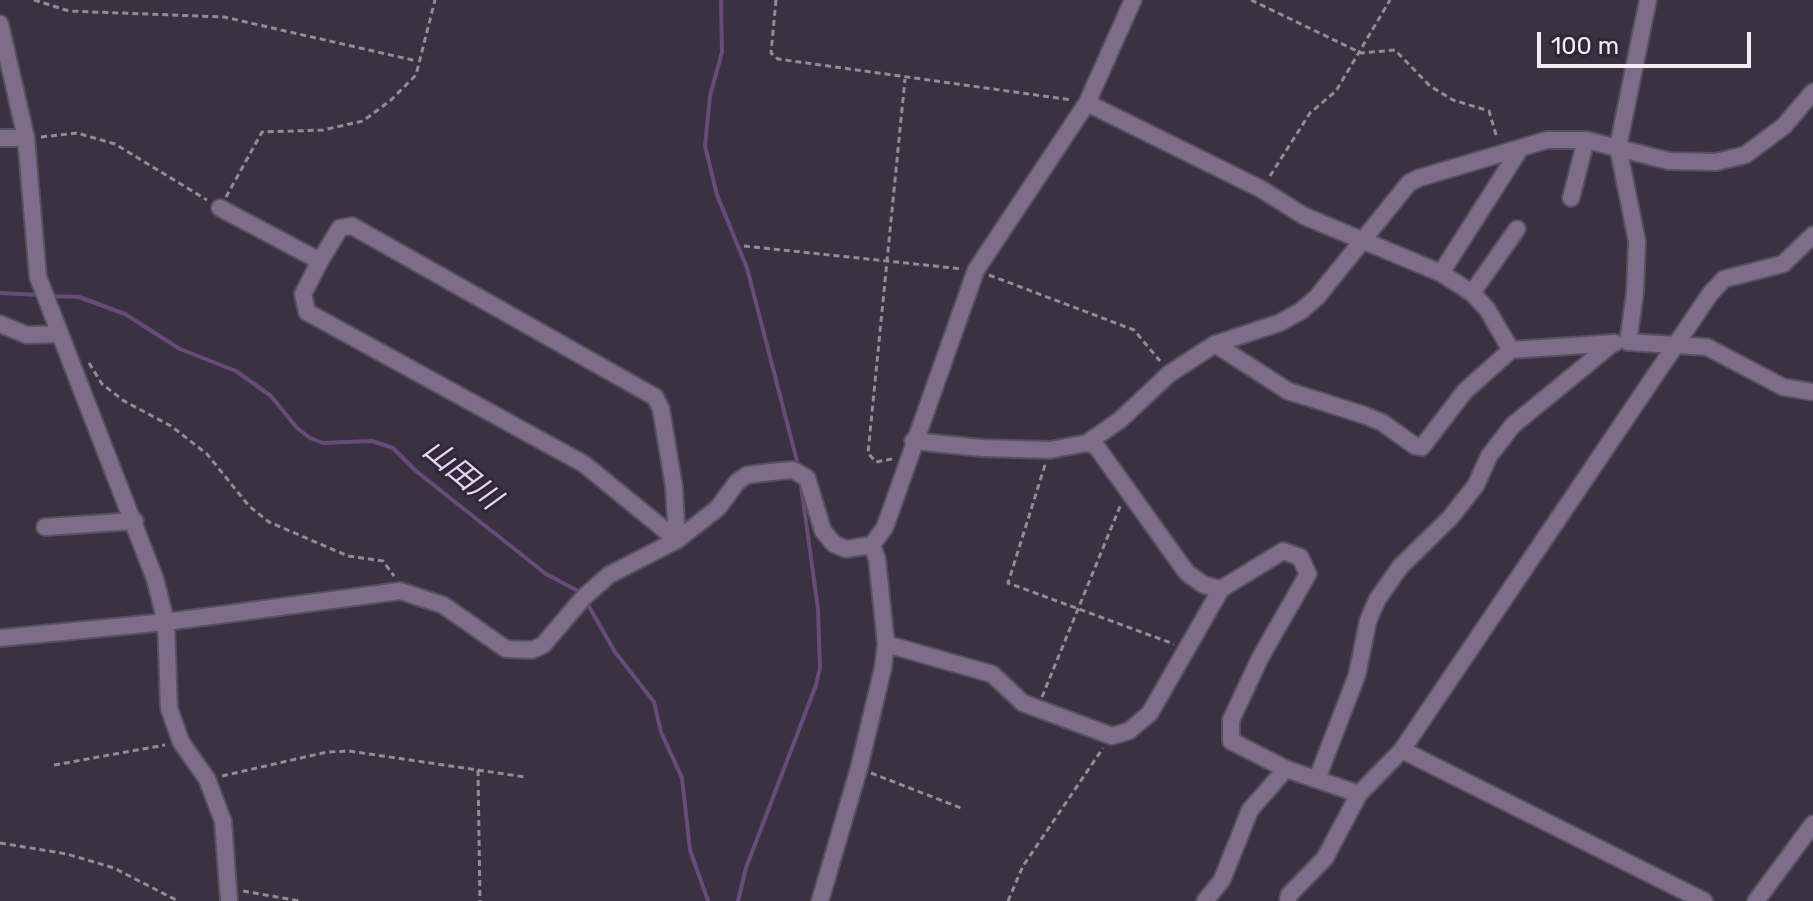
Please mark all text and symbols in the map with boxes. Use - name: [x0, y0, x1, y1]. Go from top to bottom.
- scale bar: [1541, 16, 1755, 66]
- text: 100 m: [1551, 32, 1619, 60]
- water label: 山田川: [415, 432, 507, 518]

